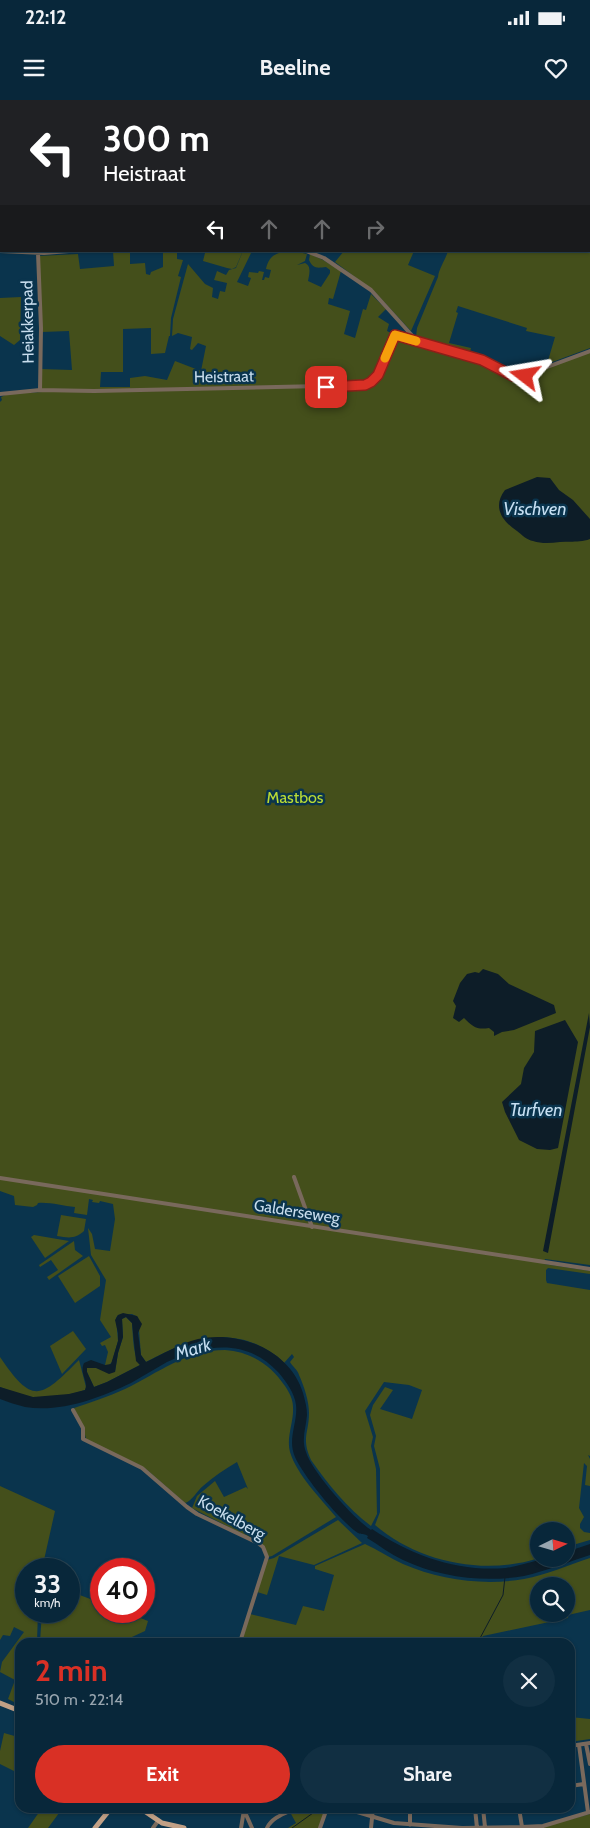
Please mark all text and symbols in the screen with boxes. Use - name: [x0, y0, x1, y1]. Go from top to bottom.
- text: 22:12: [25, 6, 66, 29]
- icon: menu: [20, 54, 48, 82]
- text: Beeline: [260, 54, 330, 81]
- icon: heart: [542, 54, 570, 82]
- text: 300 m: [103, 117, 210, 160]
- icon: left: [20, 120, 85, 185]
- text: Heistraat: [103, 160, 186, 187]
- icon: left: [202, 215, 230, 243]
- icon: ahead: [255, 215, 283, 243]
- icon: ahead: [308, 215, 336, 243]
- icon: right: [361, 215, 389, 243]
- street label: Heiakkerpad: [17, 280, 38, 364]
- position arrow: [498, 349, 550, 401]
- street label: Heistraat: [194, 366, 255, 387]
- pin: [305, 366, 347, 408]
- icon: arrive: [312, 373, 340, 401]
- water label: Vischven: [503, 498, 567, 520]
- park label: Mastbos: [267, 788, 324, 807]
- water label: Turfven: [509, 1099, 563, 1121]
- street label: Galderseweg: [253, 1195, 342, 1228]
- water label: Mark: [171, 1333, 215, 1365]
- street label: Koekelberg: [195, 1491, 270, 1544]
- north arrow: [530, 1522, 575, 1568]
- map controls: [530, 1522, 575, 1622]
- speed limit sign: 40: [90, 1558, 155, 1623]
- text: 33: [34, 1569, 61, 1599]
- button: search: [530, 1577, 575, 1622]
- text: km/h: [34, 1595, 61, 1610]
- text: 2 min: [35, 1652, 107, 1689]
- button: close: [503, 1655, 555, 1707]
- text: 510 m · 22:14: [35, 1690, 123, 1709]
- button: Exit: [35, 1745, 290, 1803]
- button: Share: [300, 1745, 555, 1803]

